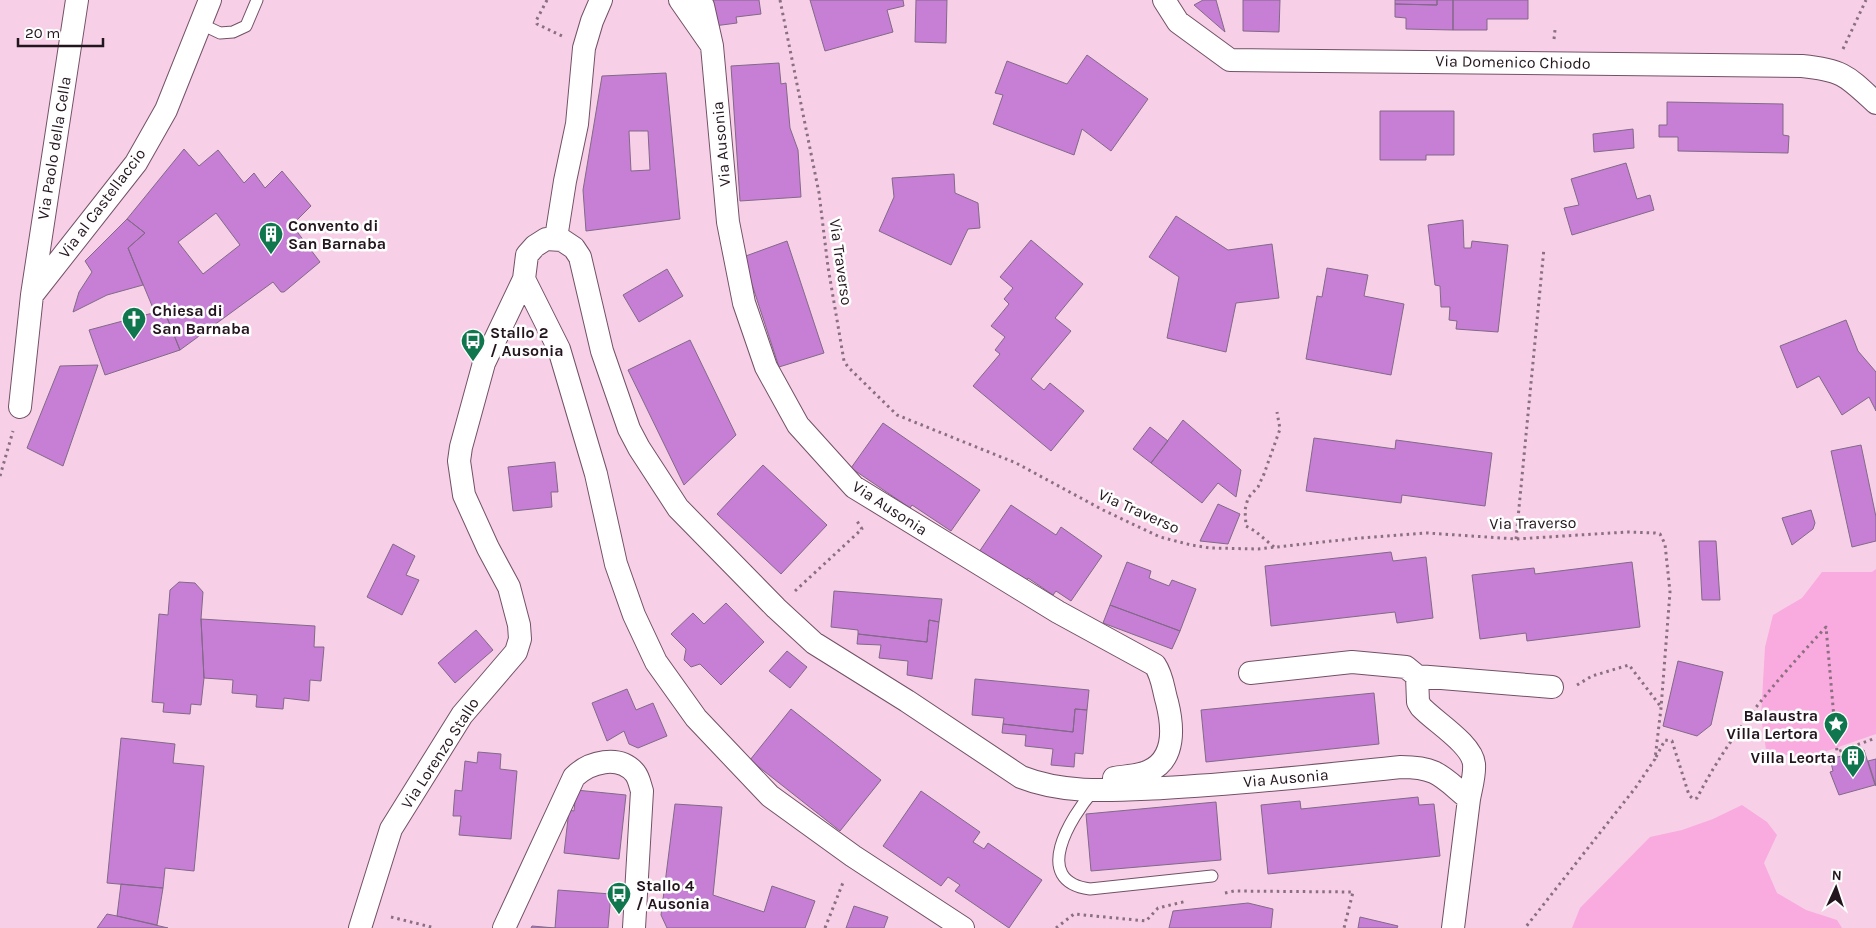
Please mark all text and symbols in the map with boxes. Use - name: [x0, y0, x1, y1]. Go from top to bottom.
- scale bar: [18, 15, 102, 47]
- text: 20 m: [25, 24, 60, 42]
- street label: Via Domenico Chiodo: [1435, 51, 1591, 73]
- street label: Via Paolo della Cella: [33, 75, 75, 221]
- street label: Via Ausonia: [708, 101, 734, 187]
- street label: Via al Castellaccio: [55, 144, 149, 262]
- place label: Convento di San Barnaba: [288, 216, 386, 253]
- street label: Via Traverso: [826, 218, 856, 306]
- building icon: Convento di San Barnaba: [258, 221, 284, 255]
- place label: Chiesa di San Barnaba: [152, 301, 250, 338]
- church icon: Chiesa di San Barnaba: [121, 306, 147, 340]
- place label: Stallo 2 / Ausonia: [490, 323, 564, 360]
- bus stop icon: Stallo 2 / Ausonia: [460, 328, 486, 362]
- street label: Via Ausonia: [849, 477, 931, 539]
- street label: Via Traverso: [1095, 485, 1183, 537]
- street label: Via Traverso: [1489, 513, 1577, 533]
- street label: Via Lorenzo Stallo: [397, 694, 483, 812]
- place label: Balaustra Villa Lertora: [1726, 706, 1818, 743]
- place icon: Balaustra Villa Lertora: [1823, 711, 1849, 745]
- building icon: Villa Leorta: [1840, 744, 1866, 778]
- place label: Villa Leorta: [1751, 748, 1836, 767]
- street label: Via Ausonia: [1243, 765, 1329, 791]
- north arrow: [1811, 863, 1861, 913]
- text: N: [1831, 867, 1842, 884]
- place label: Stallo 4 / Ausonia: [636, 876, 710, 913]
- bus stop icon: Stallo 4 / Ausonia: [606, 881, 632, 915]

